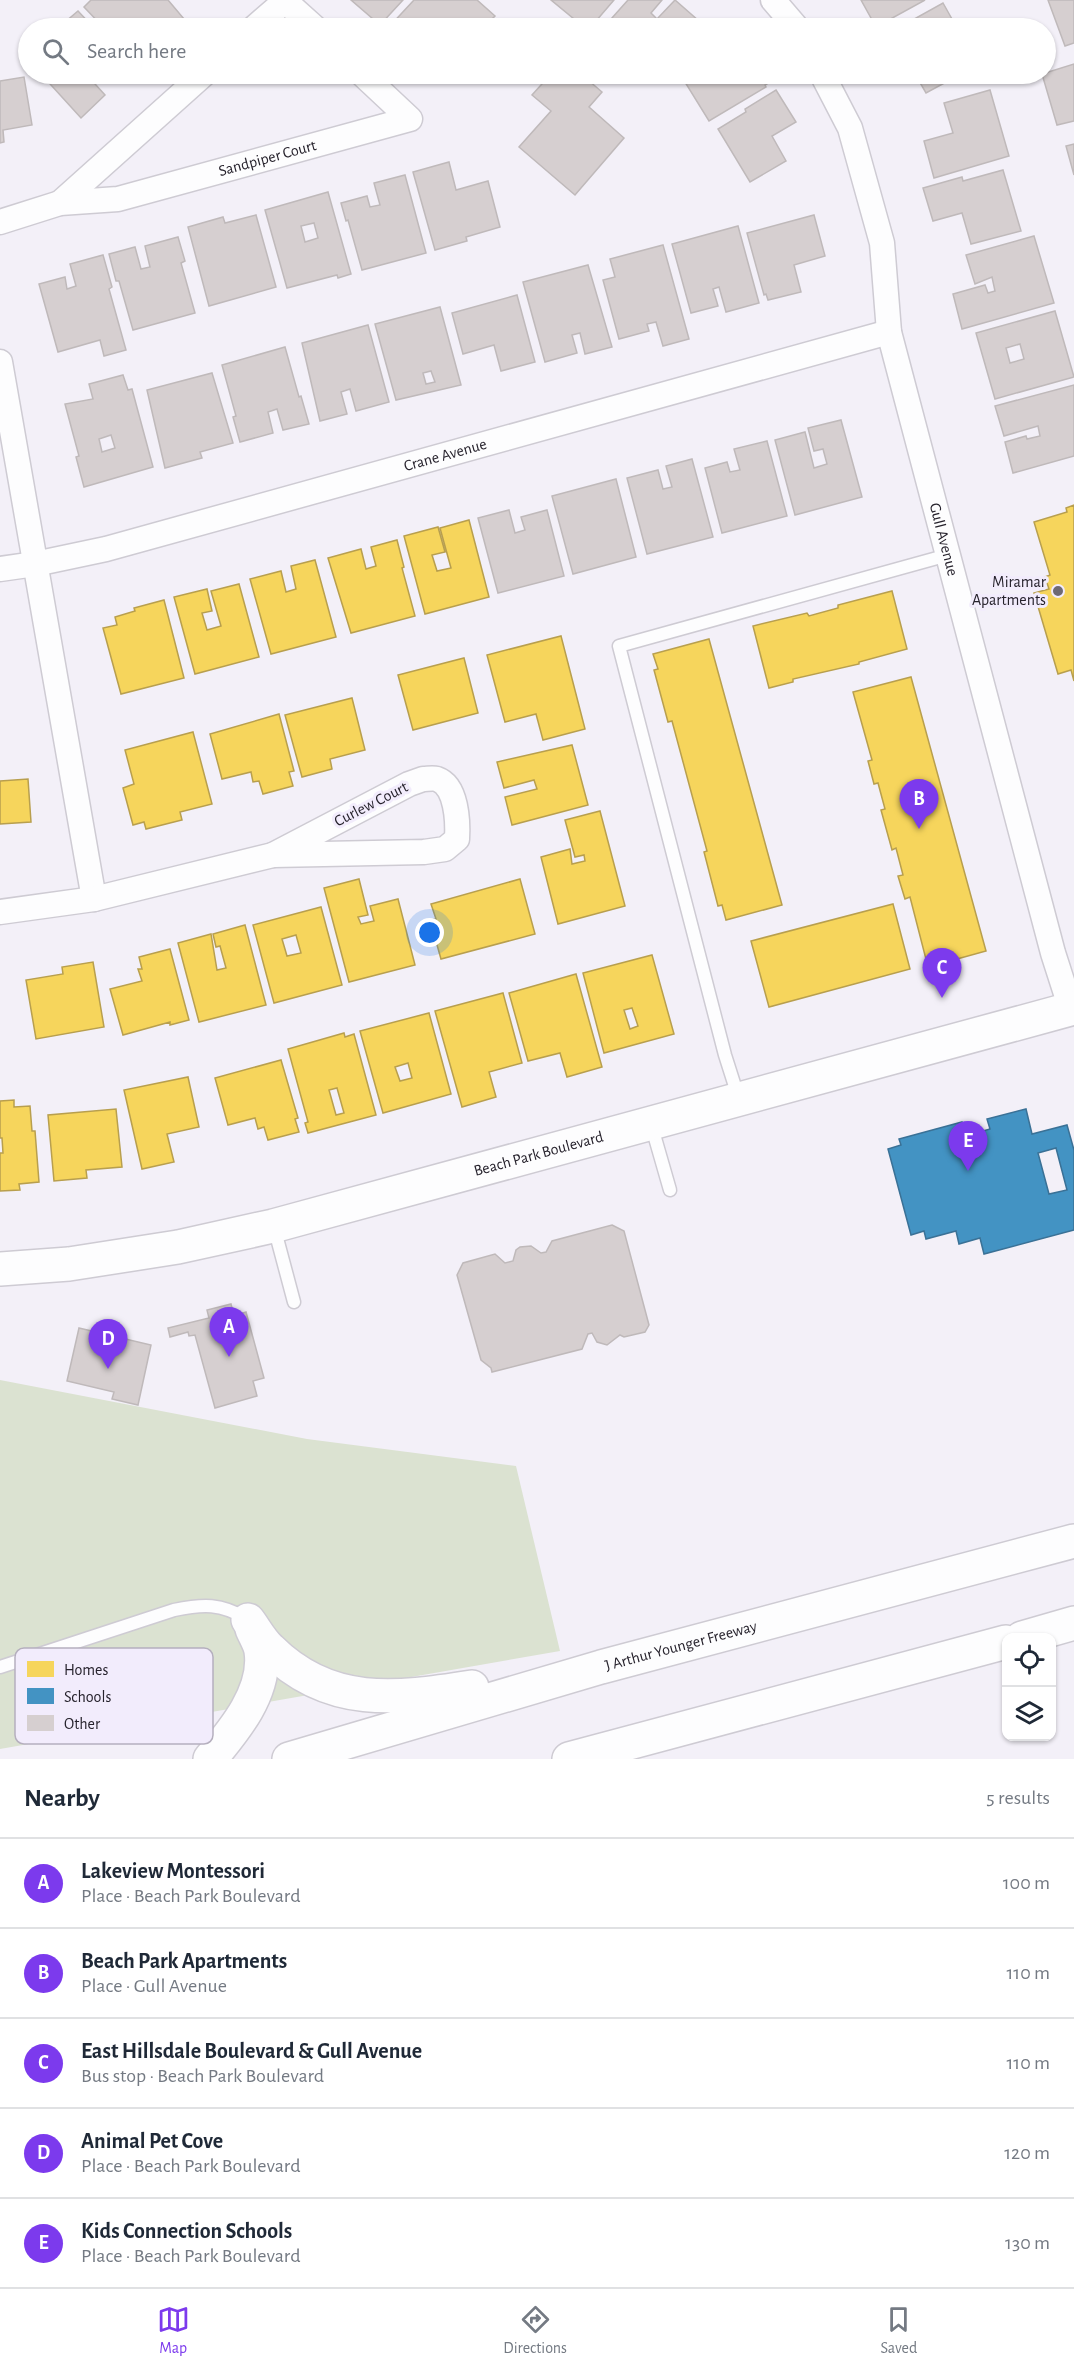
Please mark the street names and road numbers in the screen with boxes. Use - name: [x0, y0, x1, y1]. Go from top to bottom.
- street label: Sandpiper Court: [217, 137, 318, 179]
- street label: Crane Avenue: [402, 436, 489, 474]
- street label: Gull Avenue: [927, 501, 961, 578]
- street label: Curlew Court: [332, 779, 410, 829]
- street label: Beach Park Boulevard: [472, 1128, 605, 1179]
- street label: J Arthur Younger Freeway: [603, 1618, 759, 1674]

